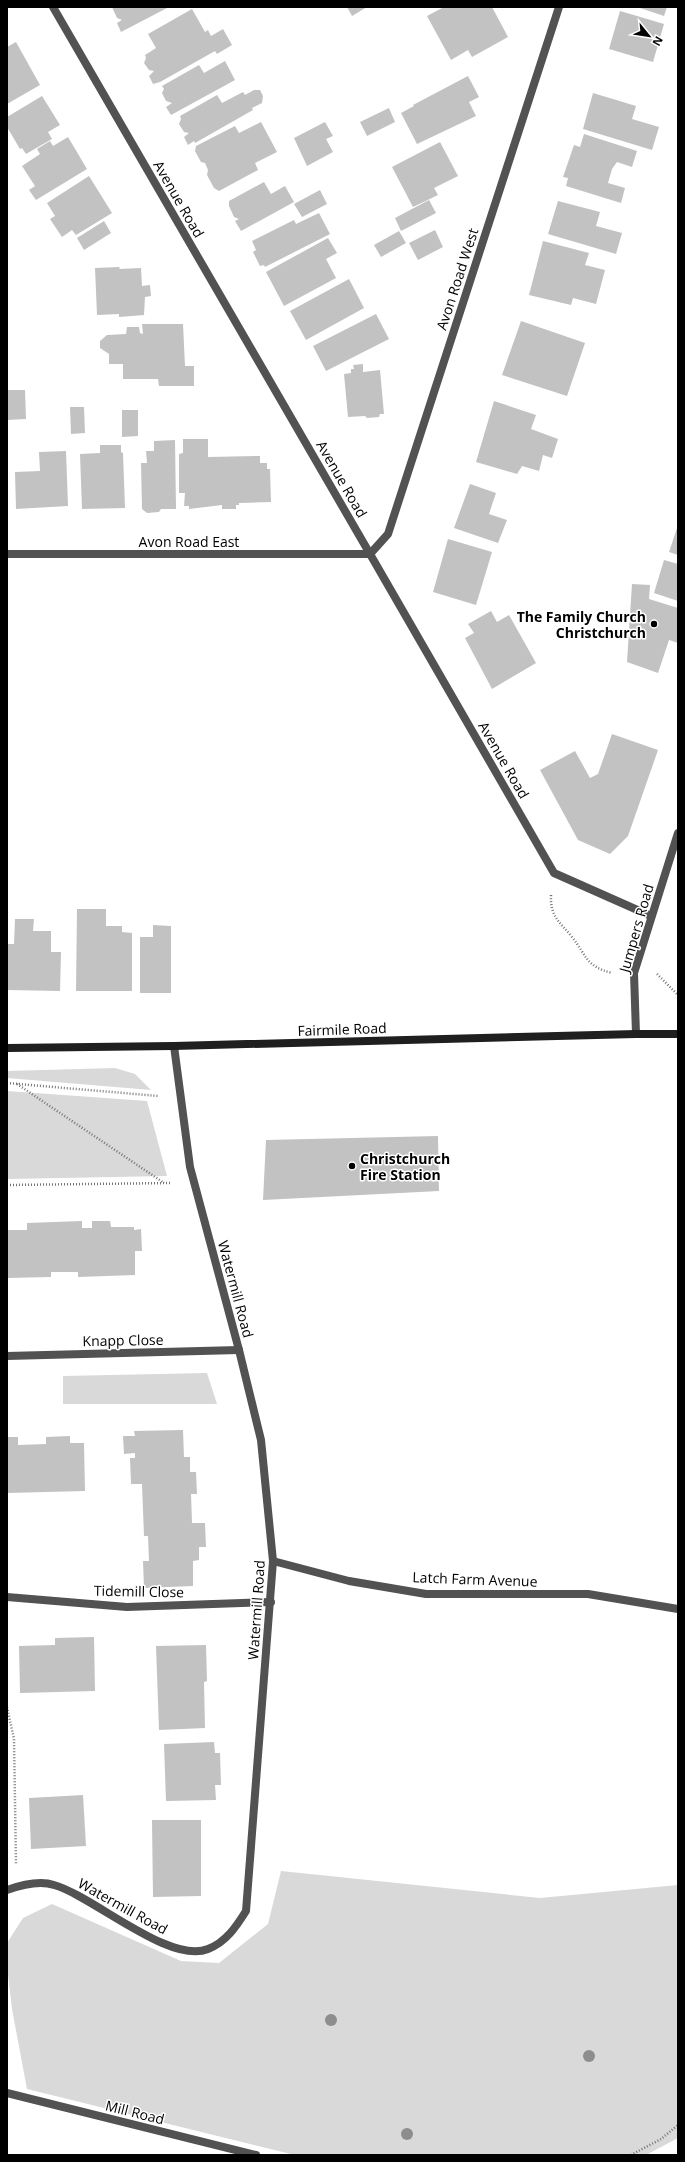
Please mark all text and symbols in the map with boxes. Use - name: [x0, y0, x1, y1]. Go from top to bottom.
- north arrow: [629, 16, 669, 56]
- text: N: [649, 34, 667, 49]
- street label: Avenue Road: [149, 157, 209, 241]
- street label: Avon Road West: [432, 226, 482, 332]
- street label: Avenue Road: [312, 437, 372, 521]
- street label: Avon Road East: [139, 532, 239, 551]
- place label: The Family Church Christchurch: [517, 607, 646, 642]
- marker: The Family Church Christchurch: [649, 619, 659, 629]
- street label: Avenue Road: [474, 718, 534, 802]
- street label: Jumpers Road: [614, 882, 658, 976]
- street label: Fairmile Road: [297, 1018, 387, 1040]
- place label: Christchurch Fire Station: [360, 1149, 450, 1184]
- marker: Christchurch Fire Station: [347, 1161, 357, 1171]
- street label: Watermill Road: [214, 1238, 258, 1340]
- street label: Knapp Close: [82, 1330, 164, 1350]
- street label: Watermill Road: [243, 1560, 269, 1660]
- street label: Latch Farm Avenue: [412, 1567, 538, 1591]
- street label: Tidemill Close: [94, 1581, 184, 1601]
- street label: Watermill Road: [75, 1873, 171, 1939]
- street label: Mill Road: [103, 2095, 167, 2129]

